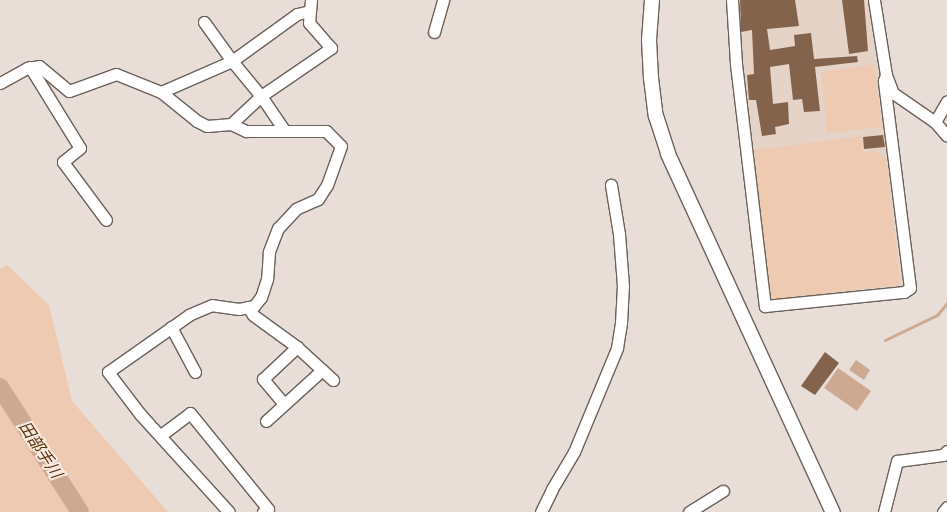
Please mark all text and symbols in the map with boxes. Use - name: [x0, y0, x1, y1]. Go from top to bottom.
- water label: 田部手川: [15, 418, 65, 482]

